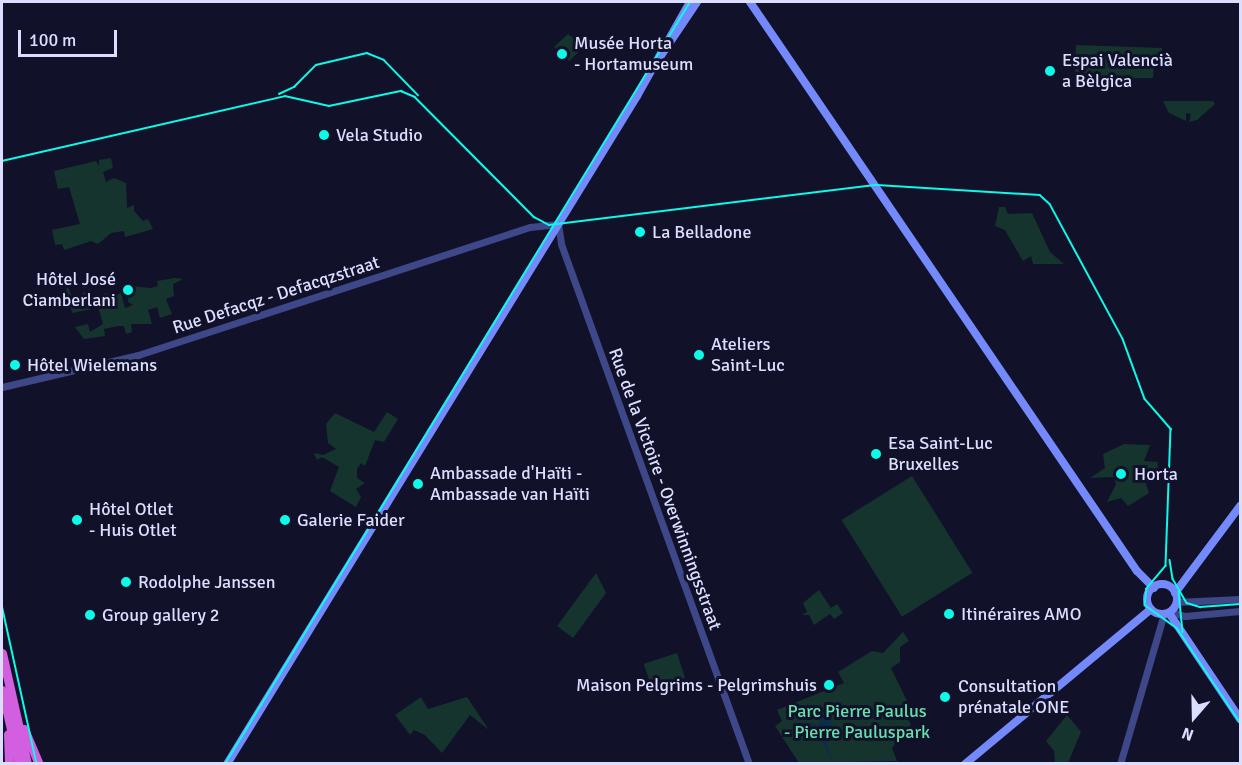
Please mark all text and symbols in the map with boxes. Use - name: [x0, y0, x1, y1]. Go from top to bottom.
- scale bar: [21, 18, 120, 56]
- text: 100 m: [29, 29, 76, 51]
- place label: Musée Horta - Hortamuseum: [574, 33, 693, 76]
- marker: Musée Horta - Hortamuseum: [555, 47, 569, 61]
- place label: Espai Valencià a Bèlgica: [1062, 50, 1173, 92]
- marker: Espai Valencià a Bèlgica: [1043, 64, 1057, 78]
- place label: Vela Studio: [336, 124, 423, 146]
- marker: Vela Studio: [317, 128, 331, 142]
- place label: La Belladone: [652, 221, 751, 243]
- marker: La Belladone: [633, 225, 647, 239]
- street label: Rue Defacqz - Defacqzstraat: [170, 251, 382, 339]
- place label: Hôtel José Ciamberlani: [23, 269, 116, 312]
- marker: Hôtel José Ciamberlani: [121, 283, 135, 297]
- place label: Ateliers Saint-Luc: [711, 334, 785, 376]
- street label: Rue de la Victoire - Overwinningsstraat: [604, 345, 726, 633]
- marker: Ateliers Saint-Luc: [692, 348, 706, 362]
- place label: Hôtel Wielemans: [27, 354, 157, 376]
- marker: Hôtel Wielemans: [8, 358, 22, 372]
- place label: Esa Saint-Luc Bruxelles: [888, 433, 993, 476]
- marker: Esa Saint-Luc Bruxelles: [869, 447, 883, 461]
- place label: Ambassade d'Haïti - Ambassade van Haïti: [430, 463, 590, 506]
- place label: Horta: [1134, 463, 1178, 485]
- marker: Horta: [1112, 465, 1130, 483]
- marker: Ambassade d'Haïti - Ambassade van Haïti: [411, 477, 425, 491]
- place label: Hôtel Otlet - Huis Otlet: [89, 499, 176, 542]
- place label: Galerie Faider: [297, 509, 405, 531]
- marker: Hôtel Otlet - Huis Otlet: [70, 513, 84, 527]
- marker: Galerie Faider: [278, 513, 292, 527]
- place label: Rodolphe Janssen: [138, 571, 276, 593]
- marker: Rodolphe Janssen: [119, 575, 133, 589]
- place label: Itinéraires AMO: [961, 603, 1081, 625]
- place label: Group gallery 2: [102, 604, 220, 626]
- marker: Itinéraires AMO: [942, 607, 956, 621]
- marker: Group gallery 2: [83, 608, 97, 622]
- place label: Maison Pelgrims - Pelgrimshuis: [576, 674, 817, 696]
- place label: Consultation prénatale ONE: [958, 676, 1069, 718]
- marker: Maison Pelgrims - Pelgrimshuis: [822, 678, 836, 692]
- north arrow: [1164, 687, 1224, 747]
- marker: Consultation prénatale ONE: [936, 688, 954, 706]
- park label: Parc Pierre Paulus - Pierre Pauluspark: [784, 701, 930, 744]
- text: N: [1179, 723, 1197, 745]

